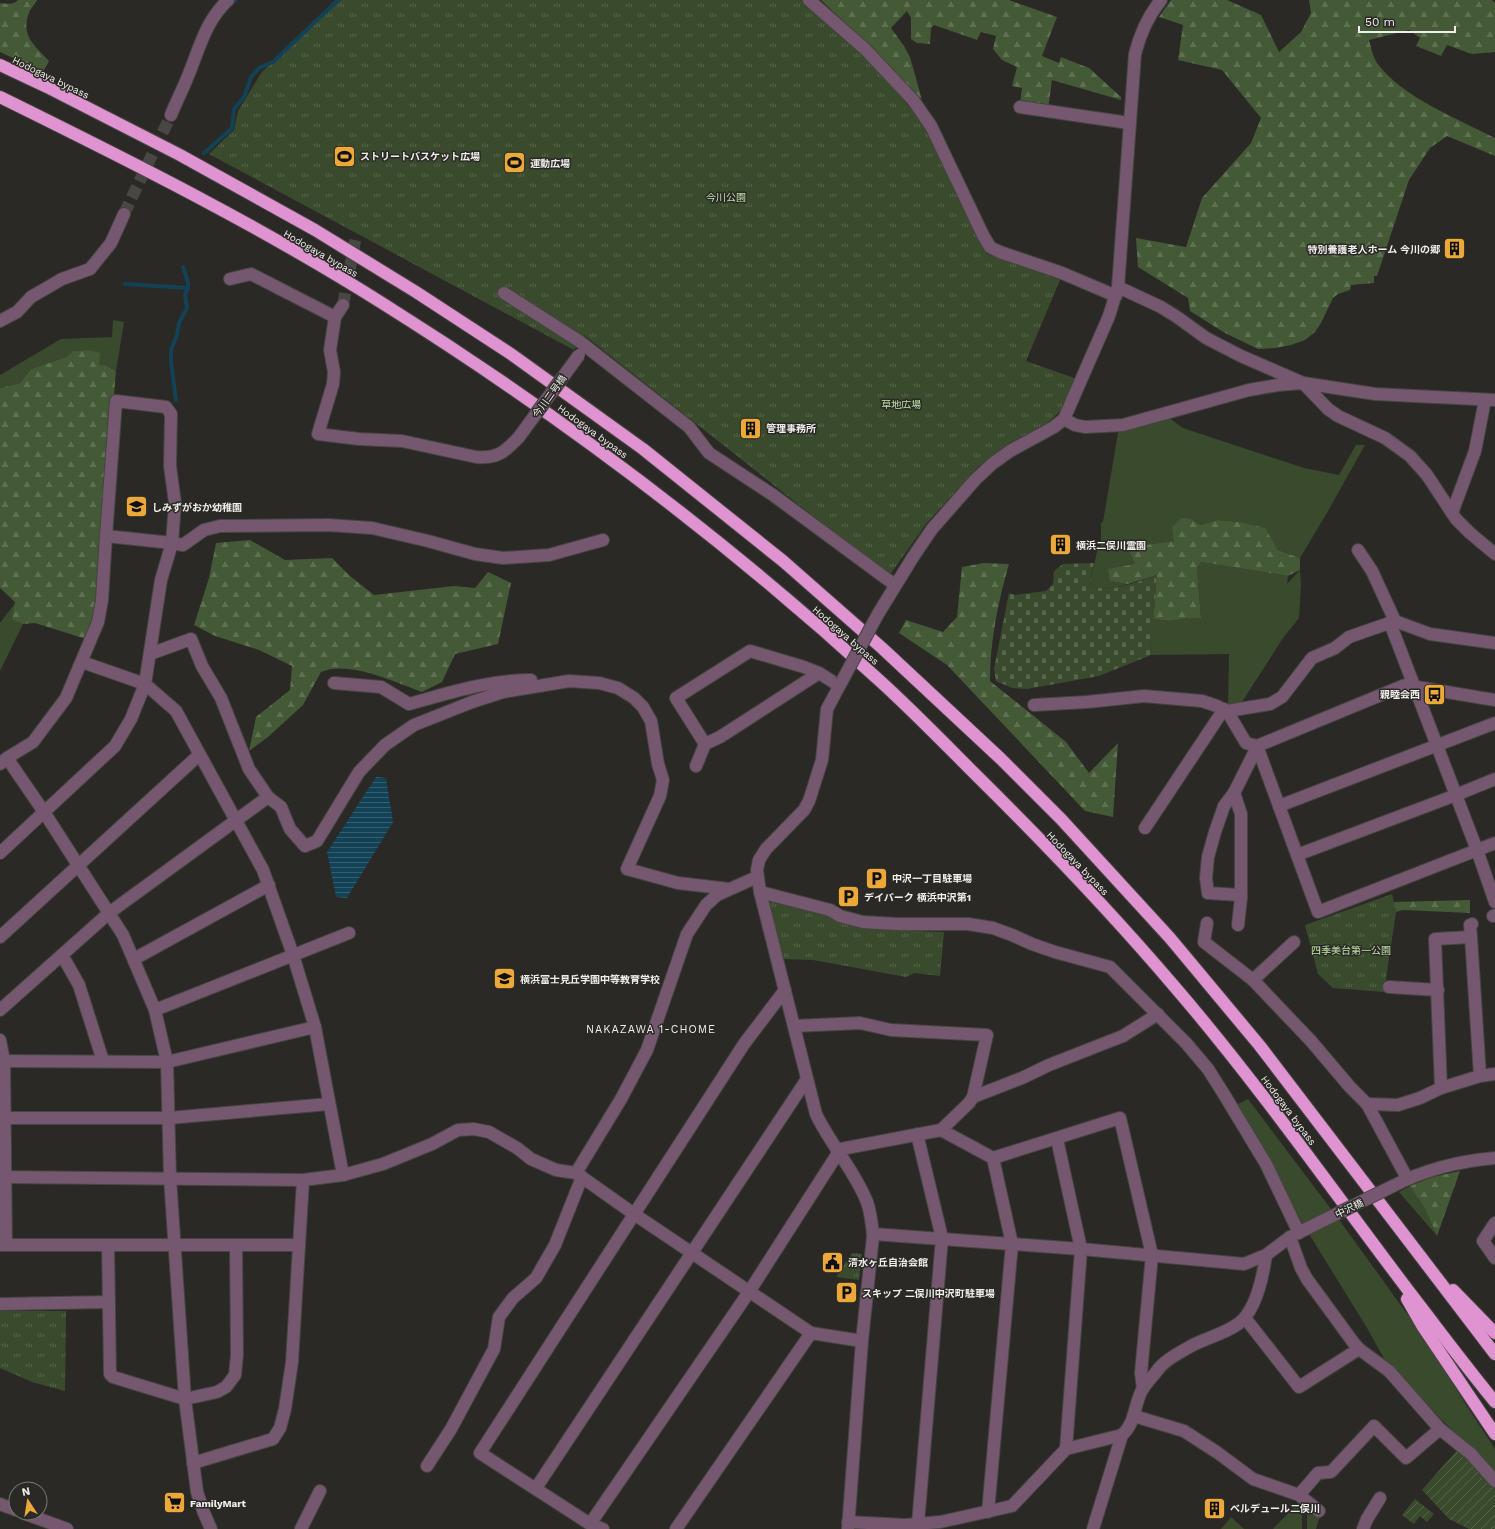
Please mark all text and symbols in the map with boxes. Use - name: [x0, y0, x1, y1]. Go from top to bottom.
- scale bar: [1359, 8, 1455, 34]
- text: 50 m: [1365, 15, 1395, 29]
- street label: Hodogaya bypass: [11, 54, 91, 101]
- sports icon: ストリートバスケット広場: [331, 143, 357, 169]
- sports icon: 運動広場: [502, 150, 528, 176]
- place label: ストリートバスケット広場: [360, 151, 480, 162]
- place label: 運動広場: [530, 158, 570, 169]
- park label: 今川公園: [706, 192, 746, 203]
- street label: Hodogaya bypass: [282, 228, 360, 279]
- building icon: 特別養護老人ホーム 今川の郷: [1442, 236, 1468, 262]
- place label: 特別養護老人ホーム 今川の郷: [1307, 244, 1441, 255]
- street label: 今川二号橋: [530, 373, 569, 420]
- park label: 草地広場: [881, 399, 921, 410]
- street label: Hodogaya bypass: [556, 402, 630, 460]
- building icon: 管理事務所: [738, 415, 764, 441]
- place label: 管理事務所: [766, 423, 816, 434]
- school or university icon: しみずがおか幼稚園: [123, 494, 149, 520]
- place label: しみずがおか幼稚園: [152, 502, 242, 513]
- building icon: 横浜二俣川霊園: [1048, 532, 1074, 558]
- place label: 横浜二俣川霊園: [1076, 540, 1146, 551]
- street label: Hodogaya bypass: [810, 604, 881, 667]
- bus stop icon: 親睦会西: [1422, 681, 1448, 707]
- place label: 親睦会西: [1380, 689, 1420, 700]
- street label: Hodogaya bypass: [1045, 829, 1111, 897]
- parking icon: 中沢一丁目駐車場: [863, 865, 889, 891]
- place label: 中沢一丁目駐車場: [892, 873, 972, 884]
- parking icon: デイパーク 横浜中沢第1: [836, 884, 862, 910]
- place label: デイパーク 横浜中沢第1: [864, 892, 971, 903]
- park label: 四季美台第一公園: [1311, 945, 1391, 956]
- school or university icon: 横浜富士見丘学園中等教育学校: [492, 966, 518, 992]
- place label: 横浜富士見丘学園中等教育学校: [520, 974, 660, 985]
- district label: NAKAZAWA 1-CHOME: [586, 1023, 716, 1036]
- street label: Hodogaya bypass: [1259, 1074, 1318, 1147]
- street label: 中沢橋: [1333, 1197, 1365, 1220]
- public building icon: 清水ヶ丘自治会館: [820, 1249, 846, 1275]
- place label: 清水ヶ丘自治会館: [848, 1257, 928, 1268]
- parking icon: スキップ 二俣川中沢町駐車場: [833, 1280, 859, 1306]
- place label: スキップ 二俣川中沢町駐車場: [862, 1288, 995, 1299]
- north arrow: [8, 1481, 48, 1521]
- text: N: [21, 1485, 31, 1499]
- supermarket icon: FamilyMart: [161, 1490, 187, 1516]
- building icon: ベルデュール二俣川: [1201, 1495, 1227, 1521]
- place label: FamilyMart: [190, 1498, 247, 1509]
- place label: ベルデュール二俣川: [1230, 1503, 1320, 1514]

